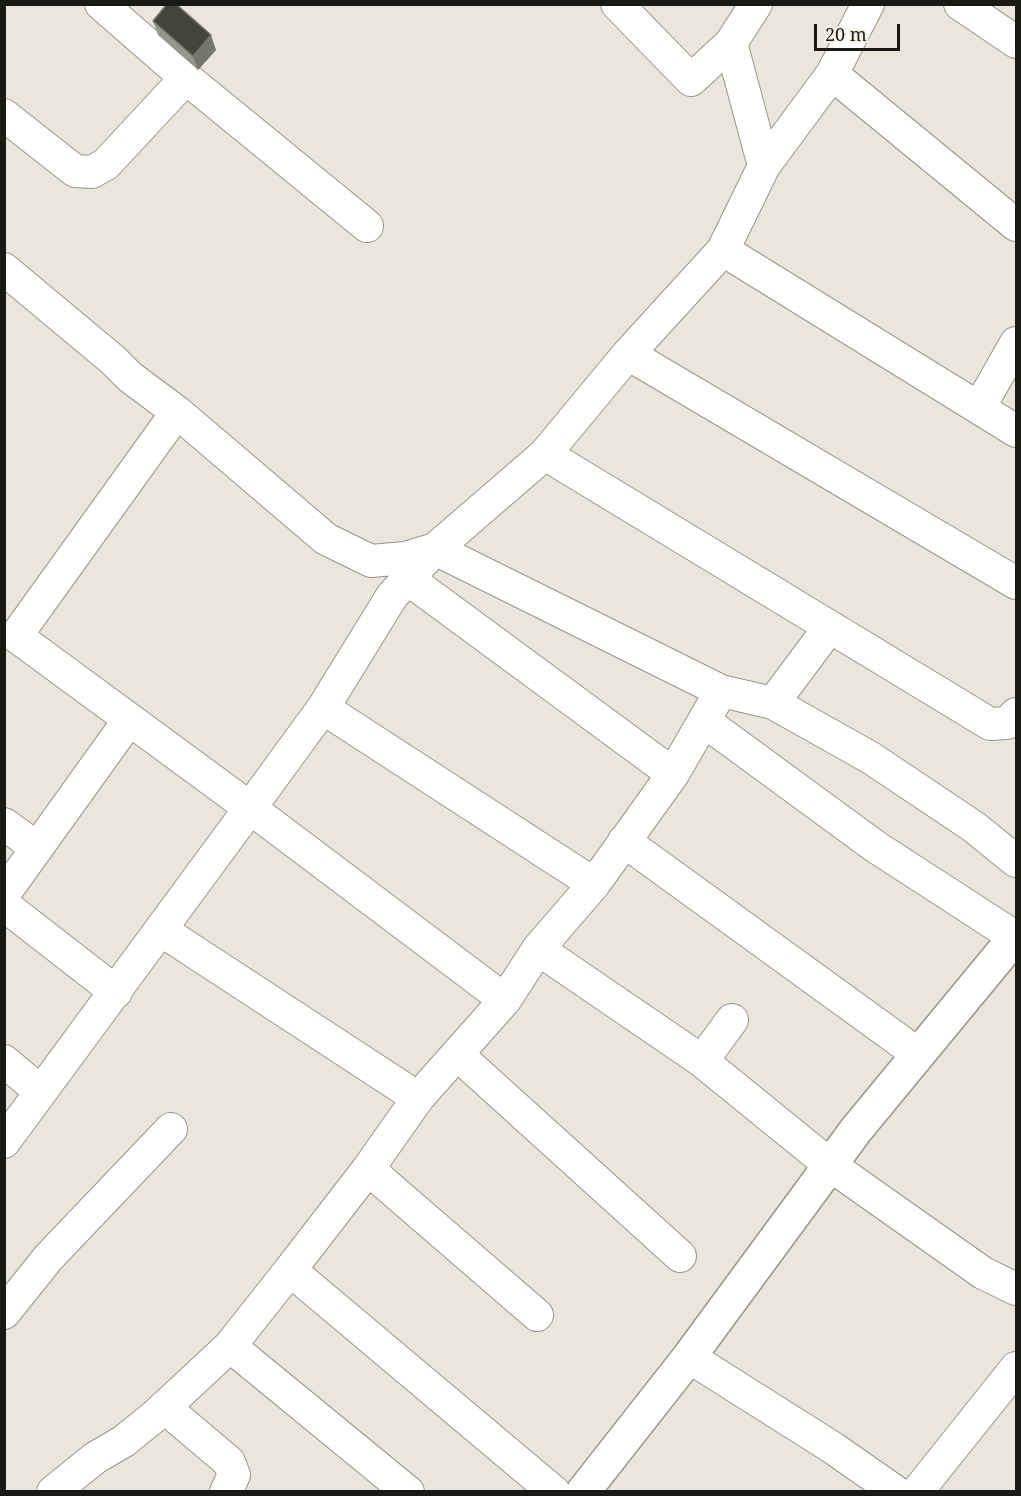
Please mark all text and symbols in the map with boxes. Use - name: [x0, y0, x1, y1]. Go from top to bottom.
- scale bar: [817, 12, 902, 50]
- text: 20 m: [825, 22, 867, 46]

